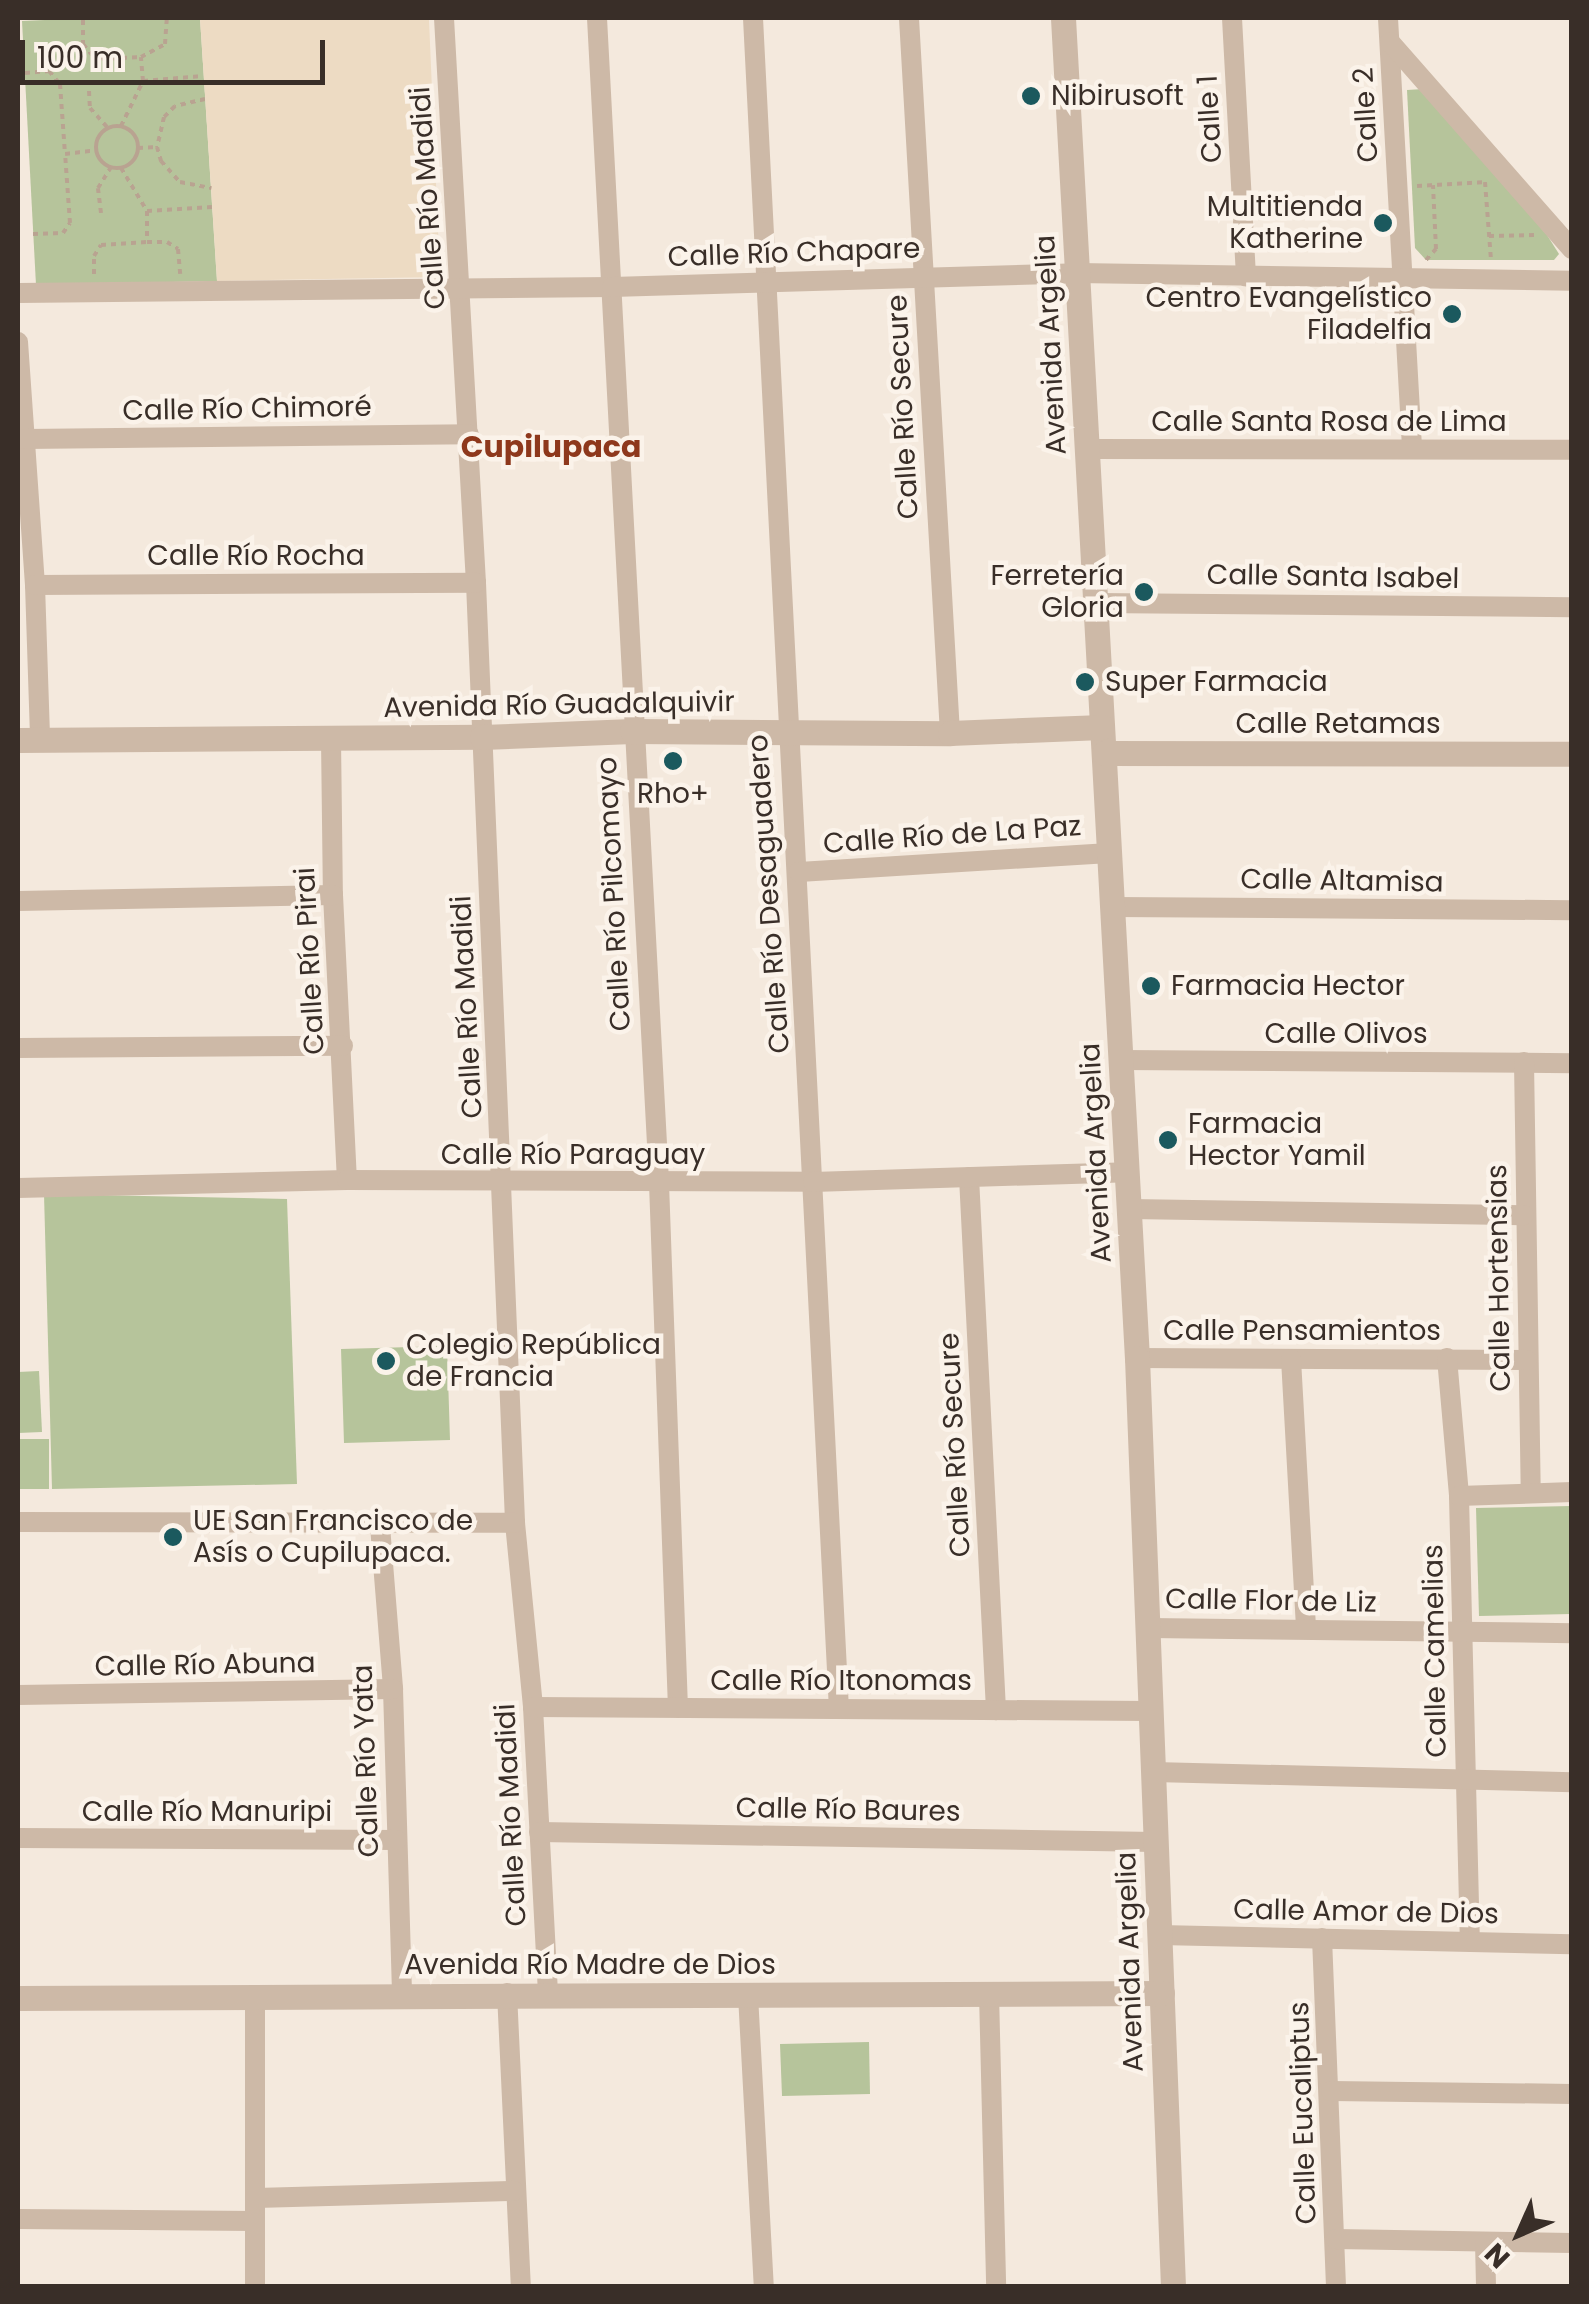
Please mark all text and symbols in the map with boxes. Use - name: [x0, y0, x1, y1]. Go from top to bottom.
- scale bar: [25, 20, 330, 82]
- text: 100 m: [37, 36, 123, 79]
- street label: Calle 2: [1347, 67, 1385, 163]
- street label: Calle 1: [1191, 74, 1229, 164]
- place label: Nibirusoft: [1051, 79, 1184, 113]
- marker: Nibirusoft: [1020, 85, 1042, 107]
- street label: Calle Río Madidi: [403, 86, 453, 310]
- place label: Multitienda Katherine: [1207, 190, 1363, 256]
- marker: Multitienda Katherine: [1372, 212, 1394, 234]
- street label: Calle Río Chapare: [667, 232, 921, 274]
- street label: Avenida Argelia: [1028, 234, 1074, 456]
- place label: Centro Evangelístico Filadelfia: [1145, 281, 1432, 347]
- street label: Calle Río Secure: [880, 294, 926, 520]
- marker: Centro Evangelístico Filadelfia: [1441, 303, 1463, 325]
- street label: Calle Río Chimoré: [122, 390, 372, 428]
- street label: Calle Santa Rosa de Lima: [1151, 405, 1507, 439]
- district label: Cupilupaca: [461, 429, 641, 465]
- street label: Calle Río Rocha: [147, 539, 365, 573]
- street label: Calle Santa Isabel: [1206, 558, 1460, 596]
- place label: Ferretería Gloria: [990, 559, 1124, 625]
- marker: Ferretería Gloria: [1133, 581, 1155, 603]
- place label: Super Farmacia: [1105, 665, 1328, 699]
- marker: Super Farmacia: [1074, 671, 1096, 693]
- street label: Avenida Río Guadalquivir: [383, 685, 735, 725]
- street label: Calle Retamas: [1235, 707, 1441, 741]
- street label: Calle Río Desaguadero: [741, 733, 797, 1055]
- marker: Rho+: [662, 750, 684, 772]
- street label: Calle Río Pilcomayo: [590, 756, 638, 1032]
- place label: Rho+: [637, 777, 709, 811]
- street label: Calle Río de La Paz: [822, 809, 1082, 861]
- street label: Calle Altamisa: [1240, 862, 1444, 900]
- street label: Calle Río Pirai: [288, 866, 332, 1056]
- street label: Calle Río Madidi: [444, 895, 490, 1119]
- place label: Farmacia Hector: [1171, 969, 1405, 1003]
- marker: Farmacia Hector: [1140, 975, 1162, 997]
- street label: Calle Olivos: [1264, 1017, 1428, 1051]
- street label: Avenida Argelia: [1073, 1042, 1119, 1264]
- place label: Farmacia Hector Yamil: [1188, 1107, 1366, 1173]
- marker: Farmacia Hector Yamil: [1157, 1129, 1179, 1151]
- street label: Calle Río Paraguay: [441, 1138, 705, 1172]
- street label: Calle Hortensias: [1480, 1164, 1518, 1392]
- street label: Calle Pensamientos: [1163, 1314, 1441, 1348]
- place label: Colegio República de Francia: [406, 1328, 661, 1394]
- street label: Calle Río Secure: [932, 1332, 978, 1558]
- marker: Colegio República de Francia: [375, 1350, 397, 1372]
- place label: UE San Francisco de Asís o Cupilupaca.: [193, 1504, 473, 1570]
- marker: UE San Francisco de Asís o Cupilupaca.: [162, 1526, 184, 1548]
- street label: Calle Camelias: [1416, 1544, 1454, 1758]
- street label: Calle Flor de Liz: [1165, 1582, 1377, 1620]
- street label: Calle Río Abuna: [94, 1646, 316, 1684]
- street label: Calle Río Yata: [346, 1664, 386, 1858]
- street label: Calle Río Itonomas: [710, 1664, 972, 1698]
- street label: Calle Río Madidi: [488, 1703, 534, 1927]
- street label: Calle Río Baures: [735, 1791, 961, 1829]
- street label: Calle Río Manuripi: [82, 1795, 332, 1829]
- street label: Avenida Argelia: [1109, 1851, 1151, 2073]
- street label: Calle Amor de Dios: [1233, 1893, 1499, 1931]
- street label: Avenida Río Madre de Dios: [404, 1948, 776, 1982]
- street label: Calle Eucaliptus: [1282, 2001, 1324, 2225]
- north arrow: [1469, 2184, 1569, 2284]
- text: N: [1476, 2234, 1519, 2277]

